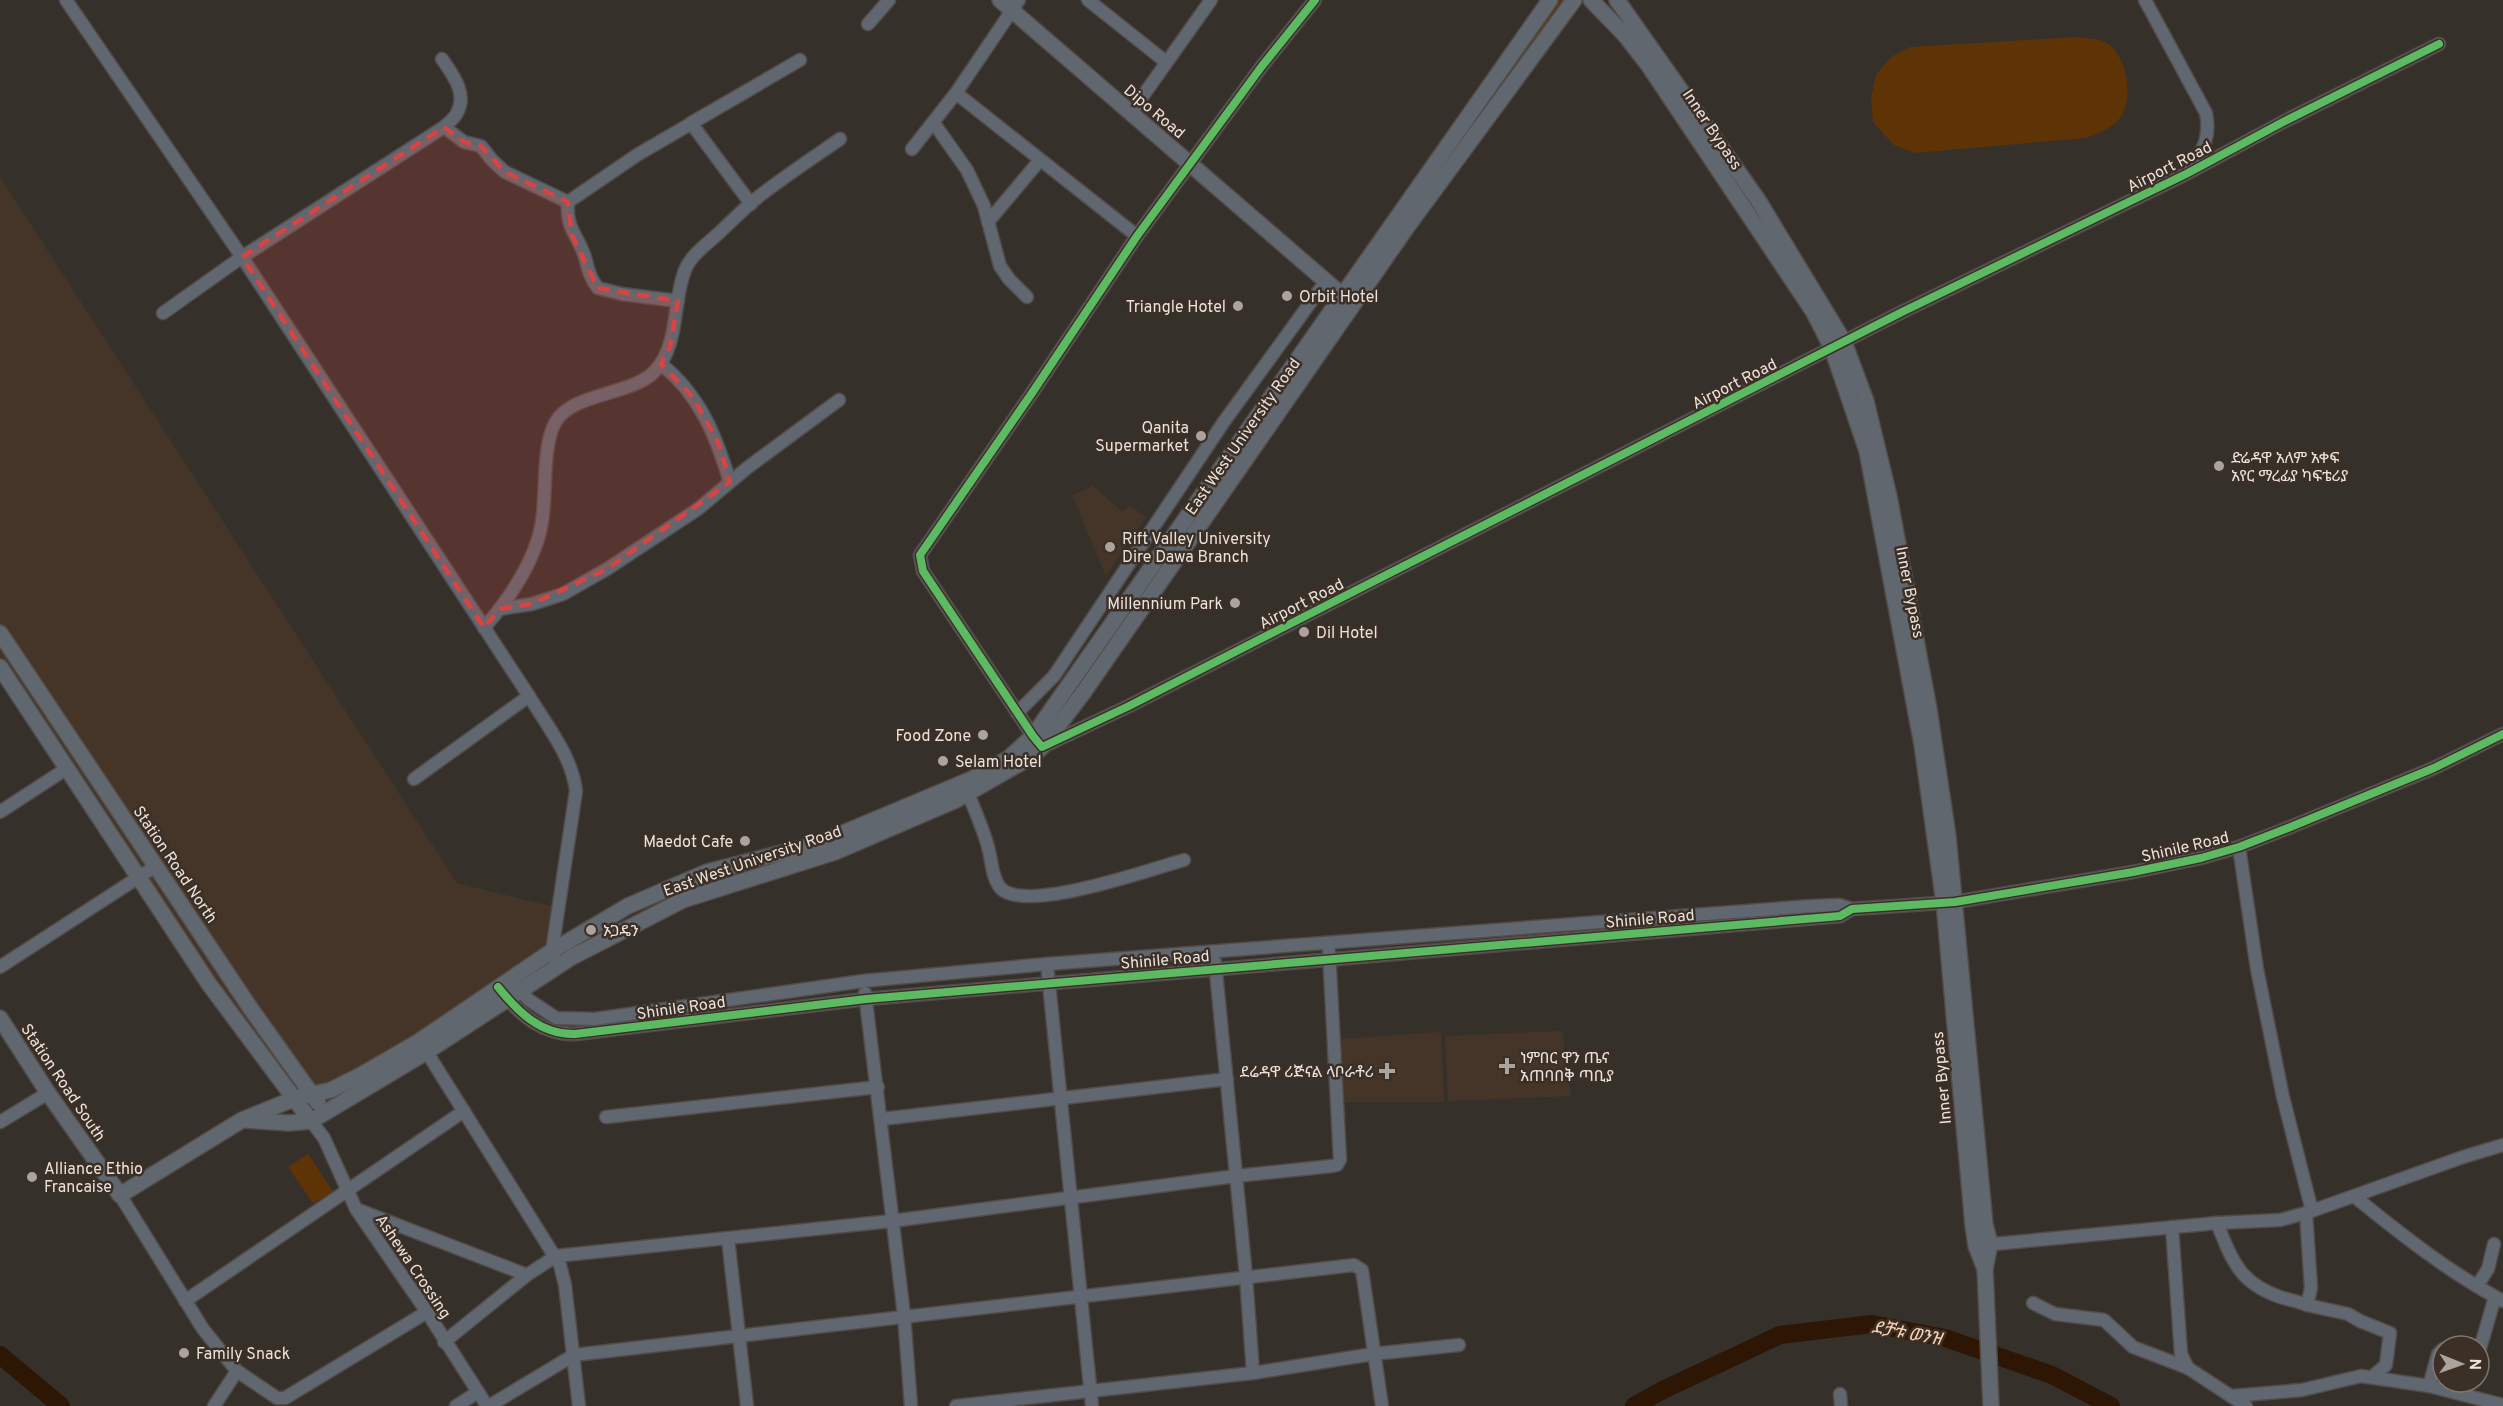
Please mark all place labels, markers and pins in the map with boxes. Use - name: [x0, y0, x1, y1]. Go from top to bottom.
- place label: Orbit Hotel: [1299, 288, 1378, 308]
- marker: Orbit Hotel: [1280, 289, 1294, 303]
- place label: Triangle Hotel: [1126, 298, 1226, 318]
- marker: Triangle Hotel: [1231, 299, 1245, 313]
- place label: Qanita Supermarket: [1095, 419, 1189, 457]
- marker: Qanita Supermarket: [1194, 429, 1208, 443]
- place label: ድሬዳዋ አለም አቀፍ አየር ማረፊያ ካፍቴሪያ: [2231, 449, 2349, 487]
- marker: ድሬዳዋ አለም አቀፍ አየር ማረፊያ ካፍቴሪያ: [2212, 459, 2226, 473]
- place label: Rift Valley University Dire Dawa Branch: [1122, 530, 1271, 568]
- marker: Rift Valley University Dire Dawa Branch: [1103, 540, 1117, 554]
- place label: Millennium Park: [1107, 595, 1223, 615]
- marker: Millennium Park: [1228, 596, 1242, 610]
- place label: Dil Hotel: [1316, 624, 1378, 644]
- marker: Dil Hotel: [1297, 625, 1311, 639]
- place label: Food Zone: [895, 727, 971, 747]
- marker: Food Zone: [976, 728, 990, 742]
- place label: Selam Hotel: [955, 753, 1042, 773]
- marker: Selam Hotel: [936, 754, 950, 768]
- place label: Maedot Cafe: [643, 833, 733, 853]
- marker: Maedot Cafe: [738, 834, 752, 848]
- place label: ኦጋዴን: [603, 922, 639, 942]
- marker: ኦጋዴን: [584, 923, 598, 937]
- place label: ነምበር ዋን ጤና አጠባበቅ ጣቢያ: [1520, 1049, 1614, 1087]
- marker: ነምበር ዋን ጤና አጠባበቅ ጣቢያ: [1498, 1057, 1516, 1075]
- marker: ደሬዳዋ ሪጅናል ላቦራቶሪ: [1378, 1062, 1396, 1080]
- place label: ደሬዳዋ ሪጅናል ላቦራቶሪ: [1240, 1063, 1374, 1083]
- place label: Alliance Ethio Francaise: [44, 1160, 143, 1198]
- marker: Alliance Ethio Francaise: [25, 1170, 39, 1184]
- place label: Family Snack: [196, 1345, 290, 1365]
- marker: Family Snack: [177, 1346, 191, 1360]

